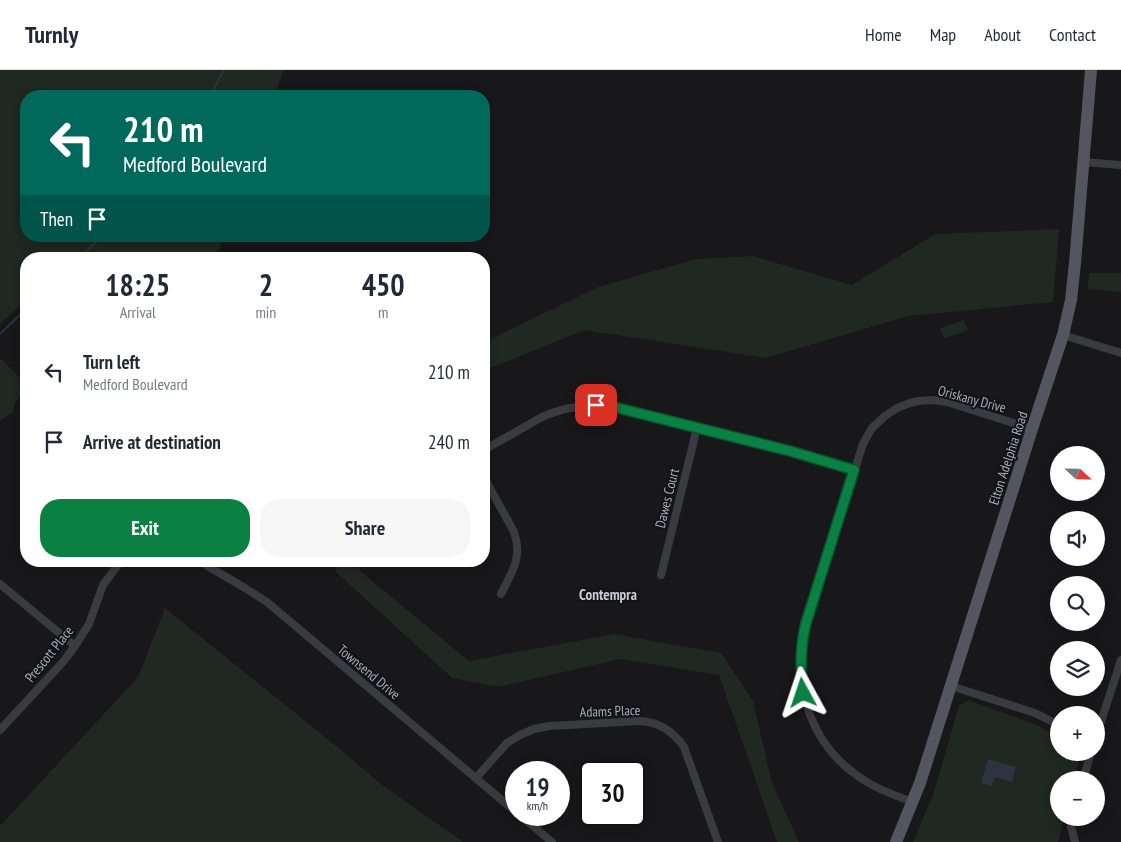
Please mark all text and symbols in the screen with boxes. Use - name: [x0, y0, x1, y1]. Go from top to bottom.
- text: Turnly: [25, 19, 78, 50]
- text: Home: [865, 23, 902, 46]
- text: Map: [930, 23, 956, 46]
- text: About: [984, 23, 1021, 46]
- text: Contact: [1049, 23, 1096, 46]
- text: 210 m: [123, 106, 204, 152]
- icon: left: [40, 110, 105, 175]
- text: Medford Boulevard: [123, 150, 267, 178]
- icon: arrive: [83, 205, 111, 233]
- text: Then: [40, 207, 73, 231]
- text: 18:25: [105, 265, 170, 304]
- text: 2: [259, 265, 273, 304]
- text: 450: [362, 265, 405, 304]
- text: Arrival: [120, 302, 156, 322]
- text: min: [255, 302, 276, 322]
- text: m: [378, 302, 388, 322]
- text: Turn left: [83, 350, 140, 374]
- icon: left: [40, 358, 68, 386]
- text: 210 m: [428, 360, 470, 384]
- text: Medford Boulevard: [83, 374, 188, 394]
- street label: Oriskany Drive: [936, 381, 1008, 417]
- pin: [575, 384, 617, 426]
- icon: arrive: [582, 391, 610, 419]
- street label: Elton Adelphia Road: [984, 409, 1032, 507]
- icon: arrive: [40, 428, 68, 456]
- text: Arrive at destination: [83, 430, 221, 454]
- text: 240 m: [428, 430, 470, 454]
- north arrow: [1050, 446, 1105, 501]
- map controls: [1050, 446, 1105, 826]
- street label: Dawes Court: [651, 466, 683, 530]
- button: Exit: [40, 499, 250, 557]
- button: Share: [260, 499, 470, 557]
- button: sound: [1050, 511, 1105, 566]
- button: search: [1050, 576, 1105, 631]
- district label: Contempra: [579, 585, 637, 604]
- street label: Prescott Place: [21, 622, 77, 686]
- street label: Townsend Drive: [334, 641, 404, 704]
- button: layers: [1050, 641, 1105, 696]
- position arrow: [776, 666, 828, 718]
- street label: Adams Place: [579, 701, 641, 721]
- button: +: [1050, 706, 1105, 761]
- speed limit sign: 30: [580, 761, 645, 826]
- text: 19: [526, 771, 549, 803]
- button: −: [1050, 771, 1105, 826]
- text: km/h: [527, 798, 548, 813]

